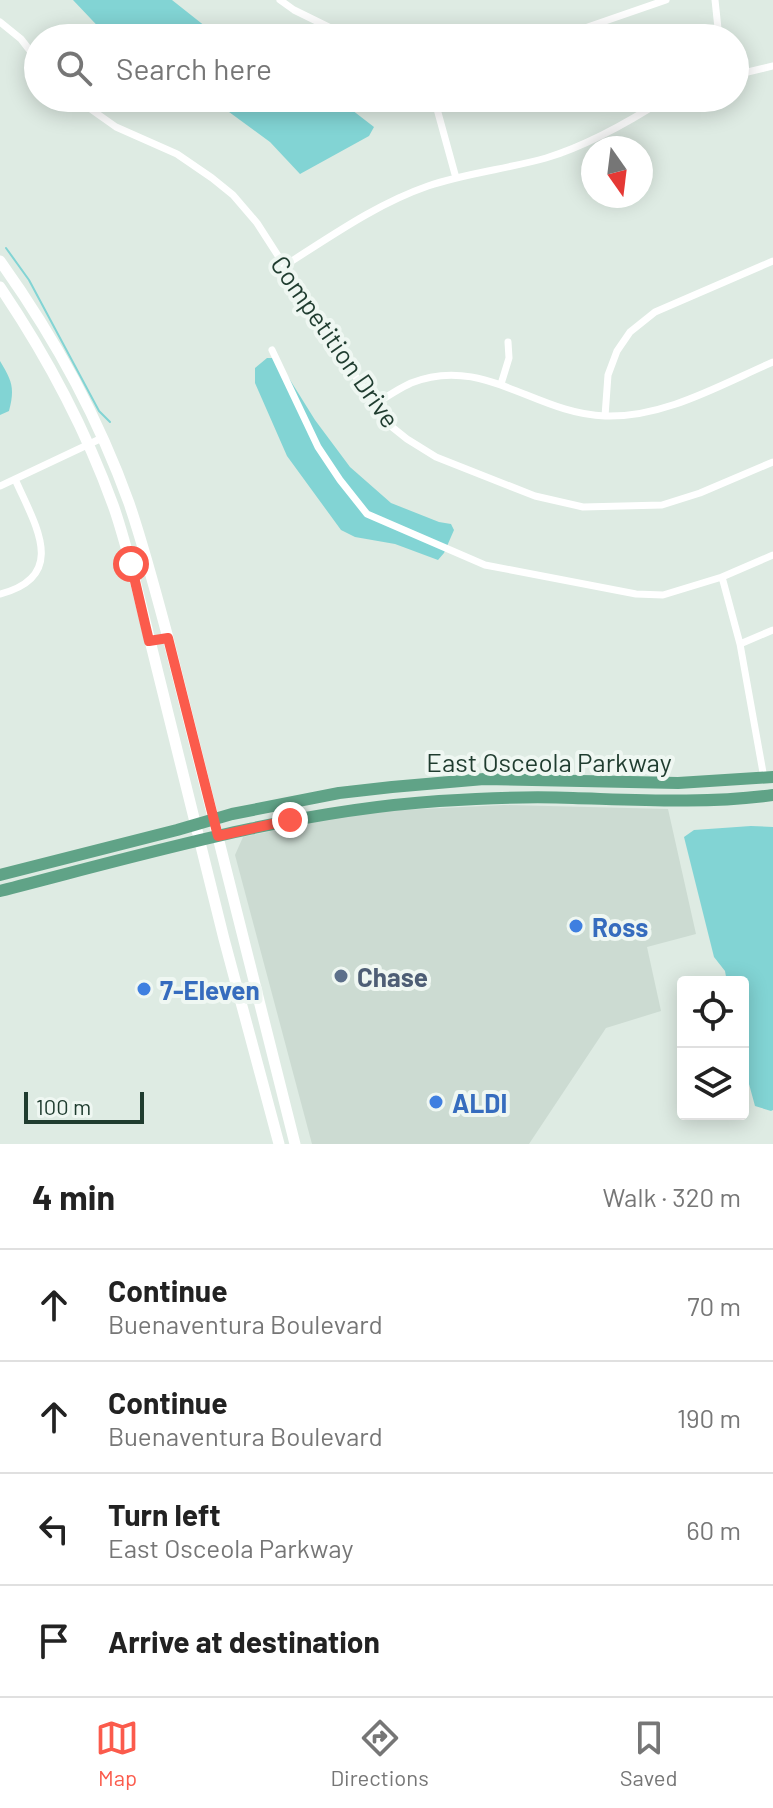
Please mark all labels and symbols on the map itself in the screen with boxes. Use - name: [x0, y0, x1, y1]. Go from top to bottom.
- north arrow: [581, 136, 653, 208]
- street label: Competition Drive: [265, 249, 407, 433]
- route start: [113, 546, 149, 582]
- street label: East Osceola Parkway: [426, 746, 672, 777]
- route end: [272, 802, 308, 838]
- place label: Ross: [592, 911, 648, 942]
- marker: Ross: [567, 917, 585, 935]
- place label: Chase: [357, 961, 428, 992]
- marker: Chase: [332, 967, 350, 985]
- place label: 7-Eleven: [160, 974, 260, 1005]
- marker: 7-Eleven: [135, 980, 153, 998]
- place label: ALDI: [452, 1087, 507, 1118]
- scale bar: [24, 1088, 144, 1124]
- marker: ALDI: [427, 1093, 445, 1111]

